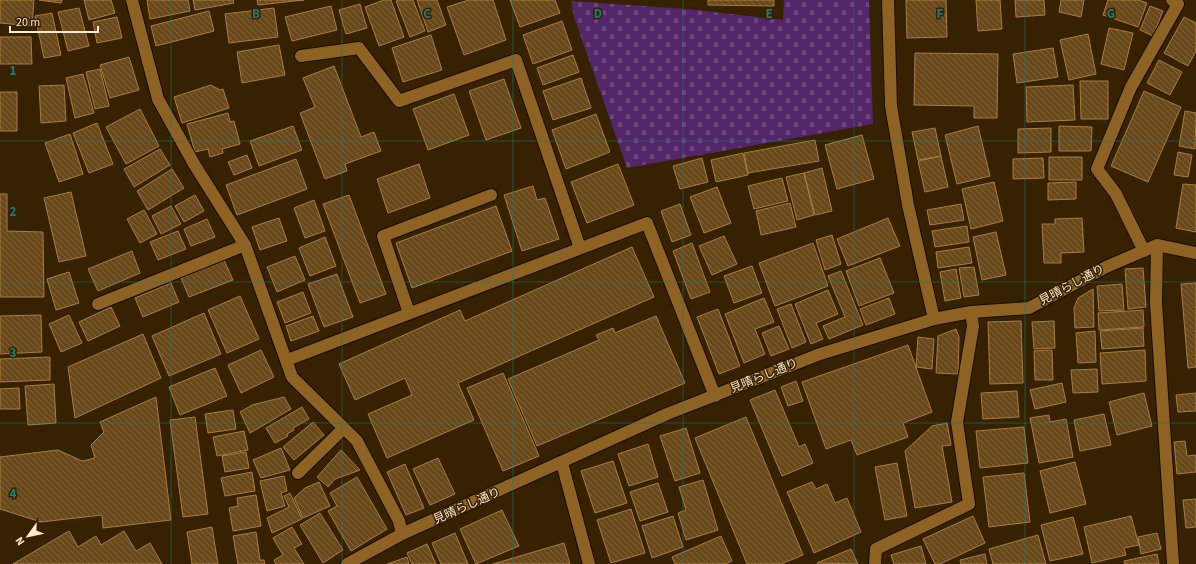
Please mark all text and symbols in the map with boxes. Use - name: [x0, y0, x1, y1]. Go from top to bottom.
- text: B: [252, 5, 260, 23]
- text: C: [423, 5, 431, 23]
- text: D: [594, 5, 602, 23]
- text: E: [765, 5, 773, 23]
- text: F: [937, 5, 944, 23]
- text: G: [1107, 5, 1115, 23]
- scale bar: [10, 8, 98, 34]
- text: 20 m: [16, 14, 40, 31]
- text: 1: [10, 62, 17, 80]
- text: 2: [10, 203, 17, 221]
- street label: 見晴らし通り: [1036, 261, 1108, 309]
- text: 3: [10, 344, 17, 362]
- street label: 見晴らし通り: [727, 355, 801, 397]
- street label: 見晴らし通り: [431, 484, 503, 528]
- text: 4: [10, 485, 17, 503]
- north arrow: [8, 516, 48, 556]
- text: N: [12, 534, 28, 548]

